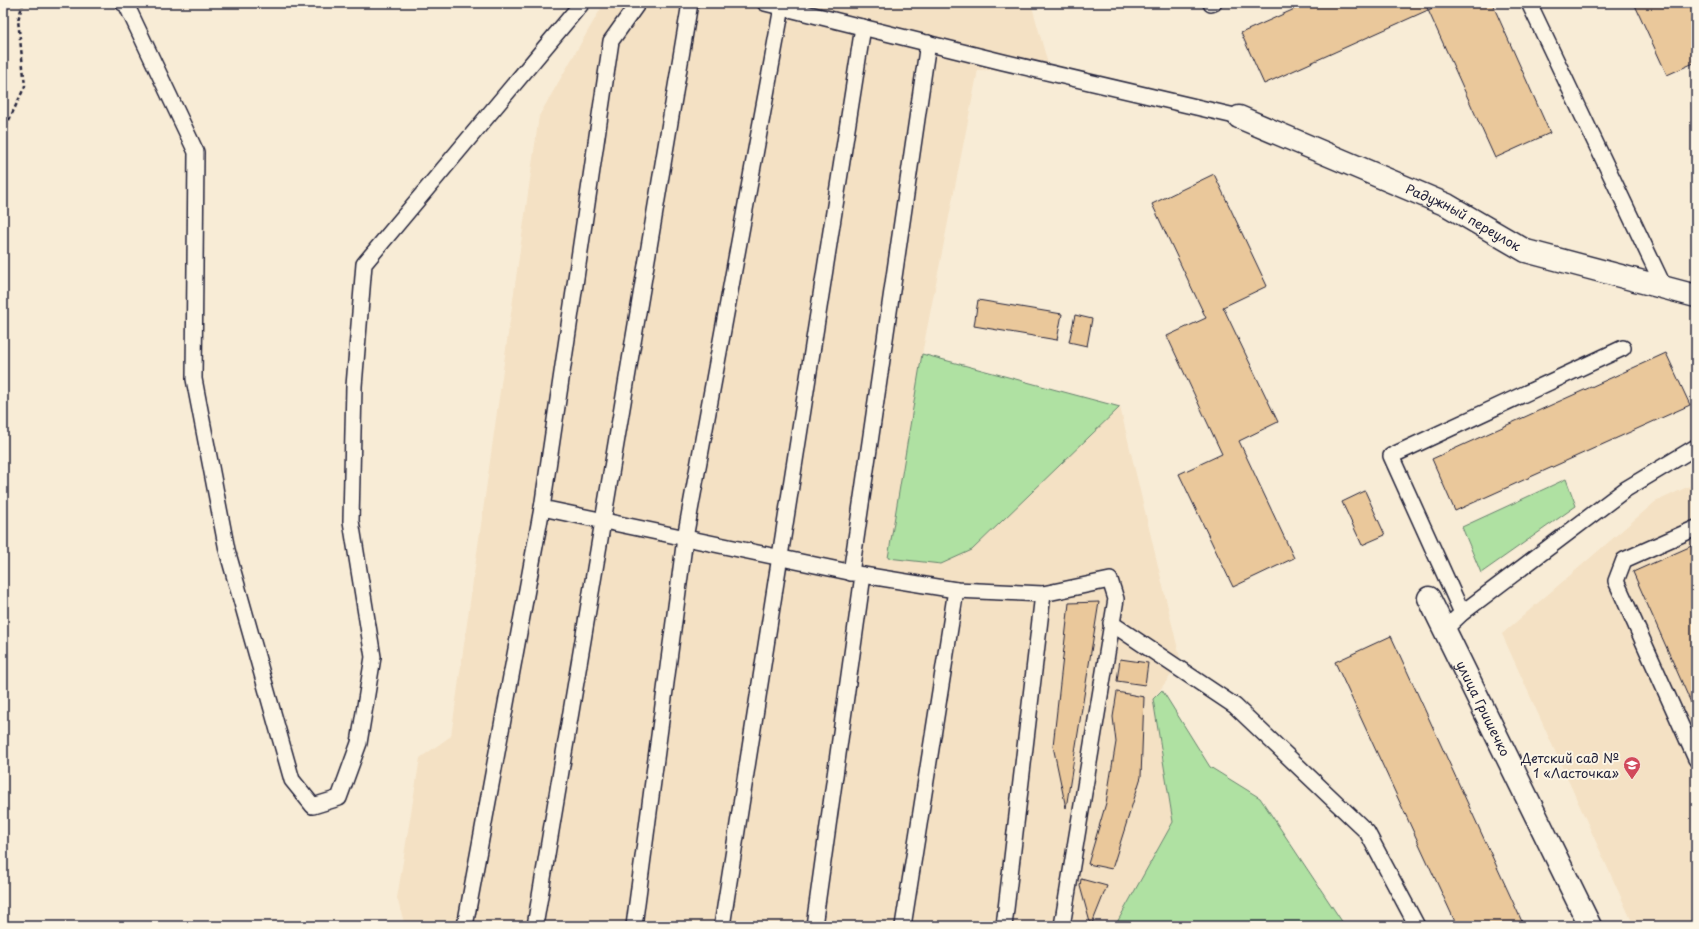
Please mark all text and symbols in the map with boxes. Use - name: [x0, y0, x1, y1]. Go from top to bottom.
- street label: Радужный переулок: [1403, 179, 1525, 255]
- street label: улица Гришечко: [1452, 657, 1515, 759]
- place label: Детский сад № 1 «Ласточка»: [1520, 748, 1619, 782]
- school or university icon: Детский сад № 1 «Ласточка»: [1622, 755, 1642, 780]

